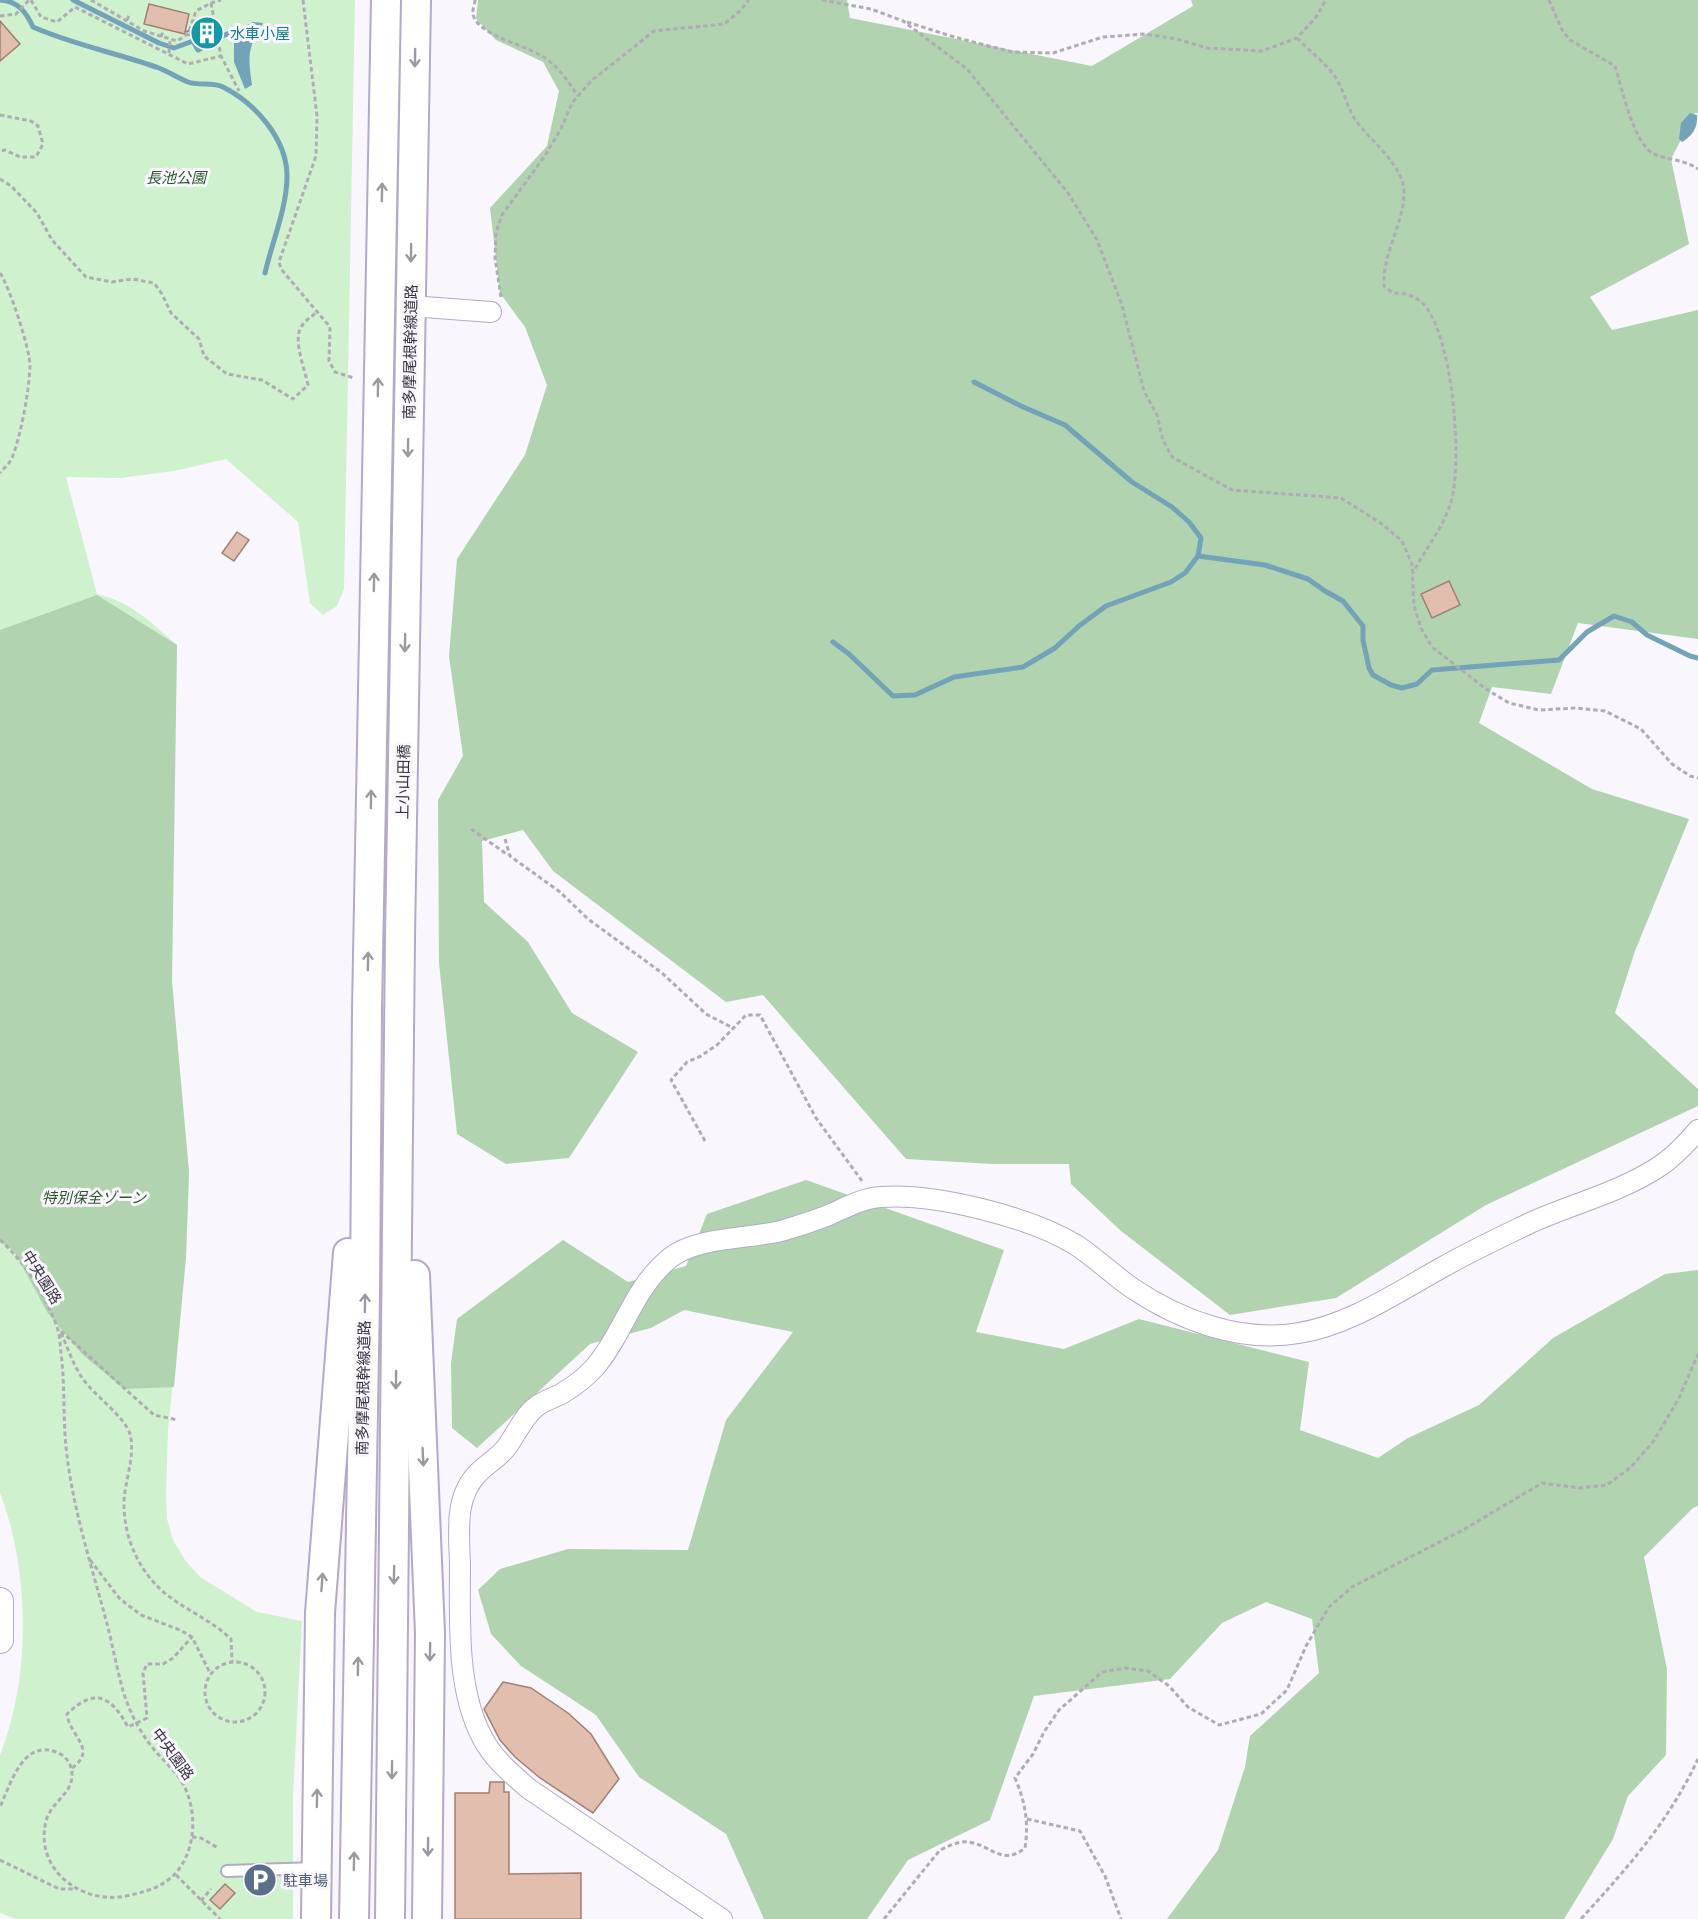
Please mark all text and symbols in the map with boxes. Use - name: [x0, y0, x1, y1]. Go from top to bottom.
- building icon: 水車小屋: [189, 15, 225, 51]
- place label: 水車小屋: [230, 23, 290, 44]
- one-way arrow: [409, 48, 421, 68]
- park label: 長池公園: [146, 167, 208, 188]
- one-way arrow: [376, 183, 387, 203]
- one-way arrow: [406, 243, 417, 263]
- street label: 南多摩尾根幹線道路: [398, 284, 422, 420]
- one-way arrow: [372, 378, 384, 398]
- one-way arrow: [403, 438, 414, 458]
- one-way arrow: [368, 573, 380, 593]
- one-way arrow: [400, 633, 411, 653]
- street label: 上小山田橋: [392, 744, 414, 820]
- one-way arrow: [365, 790, 377, 810]
- one-way arrow: [362, 951, 373, 971]
- park label: 特別保全ゾーン: [42, 1187, 147, 1208]
- street label: 中央園路: [17, 1246, 67, 1308]
- one-way arrow: [359, 1293, 371, 1313]
- street label: 南多摩尾根幹線道路: [351, 1320, 375, 1456]
- one-way arrow: [390, 1369, 402, 1389]
- one-way arrow: [417, 1447, 428, 1467]
- one-way arrow: [388, 1564, 400, 1584]
- one-way arrow: [317, 1572, 328, 1592]
- one-way arrow: [424, 1642, 436, 1662]
- one-way arrow: [352, 1656, 363, 1676]
- street label: 中央園路: [147, 1724, 199, 1784]
- one-way arrow: [386, 1759, 398, 1779]
- one-way arrow: [311, 1788, 323, 1808]
- one-way arrow: [422, 1837, 434, 1857]
- one-way arrow: [349, 1851, 360, 1871]
- parking icon: 駐車場: [242, 1862, 278, 1898]
- place label: 駐車場: [283, 1870, 328, 1891]

